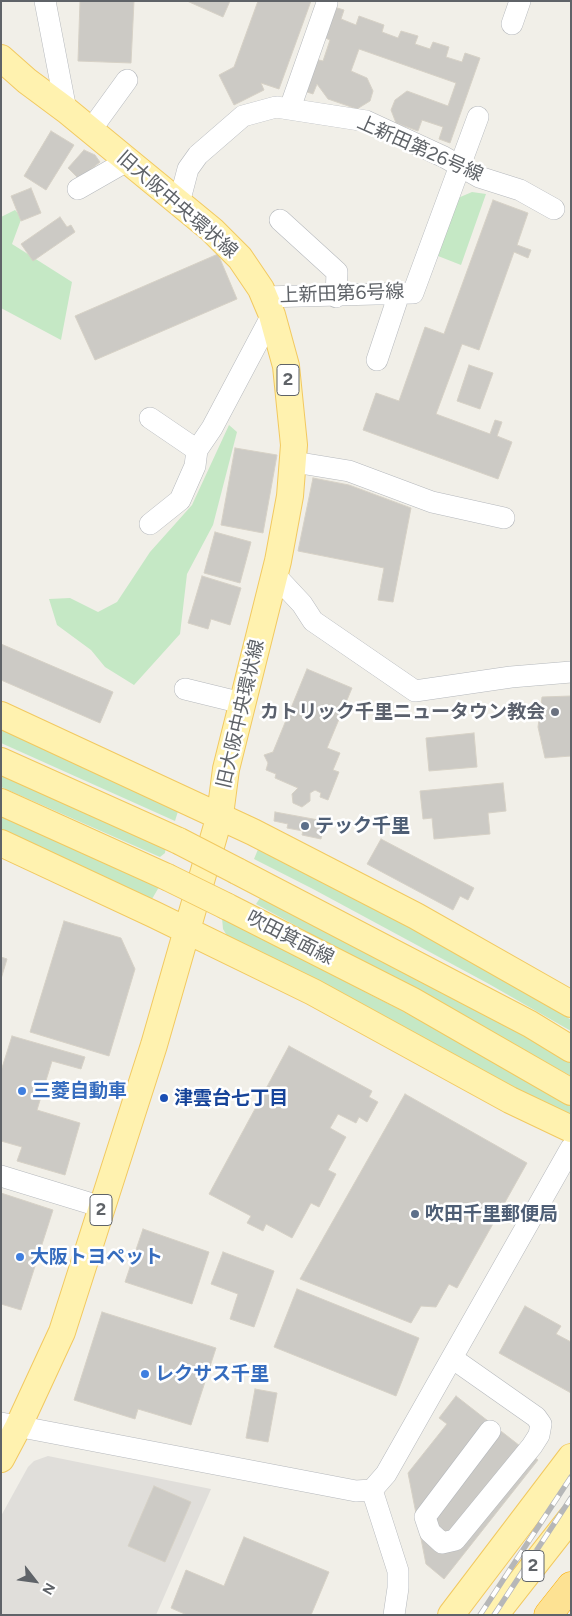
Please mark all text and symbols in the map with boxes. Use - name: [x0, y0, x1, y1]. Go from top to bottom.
- street label: 上新田第26号線: [354, 111, 486, 187]
- street label: 旧大阪中央環状線: [112, 147, 242, 263]
- street label: 上新田第6号線: [279, 280, 405, 308]
- road number: 2: [277, 364, 299, 396]
- street label: 旧大阪中央環状線: [213, 637, 269, 791]
- place label: カトリック千里ニュータウン教会: [260, 701, 545, 723]
- marker: カトリック千里ニュータウン教会: [549, 706, 561, 718]
- place label: テック千里: [315, 815, 410, 837]
- marker: テック千里: [299, 820, 311, 832]
- street label: 吹田箕面線: [243, 906, 337, 970]
- place label: 三菱自動車: [32, 1080, 127, 1102]
- marker: 三菱自動車: [16, 1085, 28, 1097]
- place label: 津雲台七丁目: [174, 1087, 288, 1109]
- marker: 津雲台七丁目: [158, 1092, 170, 1104]
- road number: 2: [90, 1194, 112, 1226]
- place label: 吹田千里郵便局: [425, 1203, 558, 1225]
- marker: 吹田千里郵便局: [409, 1208, 421, 1220]
- place label: 大阪トヨペット: [30, 1246, 163, 1268]
- marker: 大阪トヨペット: [14, 1251, 26, 1263]
- place label: レクサス千里: [155, 1363, 269, 1385]
- marker: レクサス千里: [139, 1368, 151, 1380]
- road number: 2: [522, 1550, 544, 1582]
- north arrow: [10, 1556, 60, 1606]
- text: N: [38, 1580, 58, 1598]

